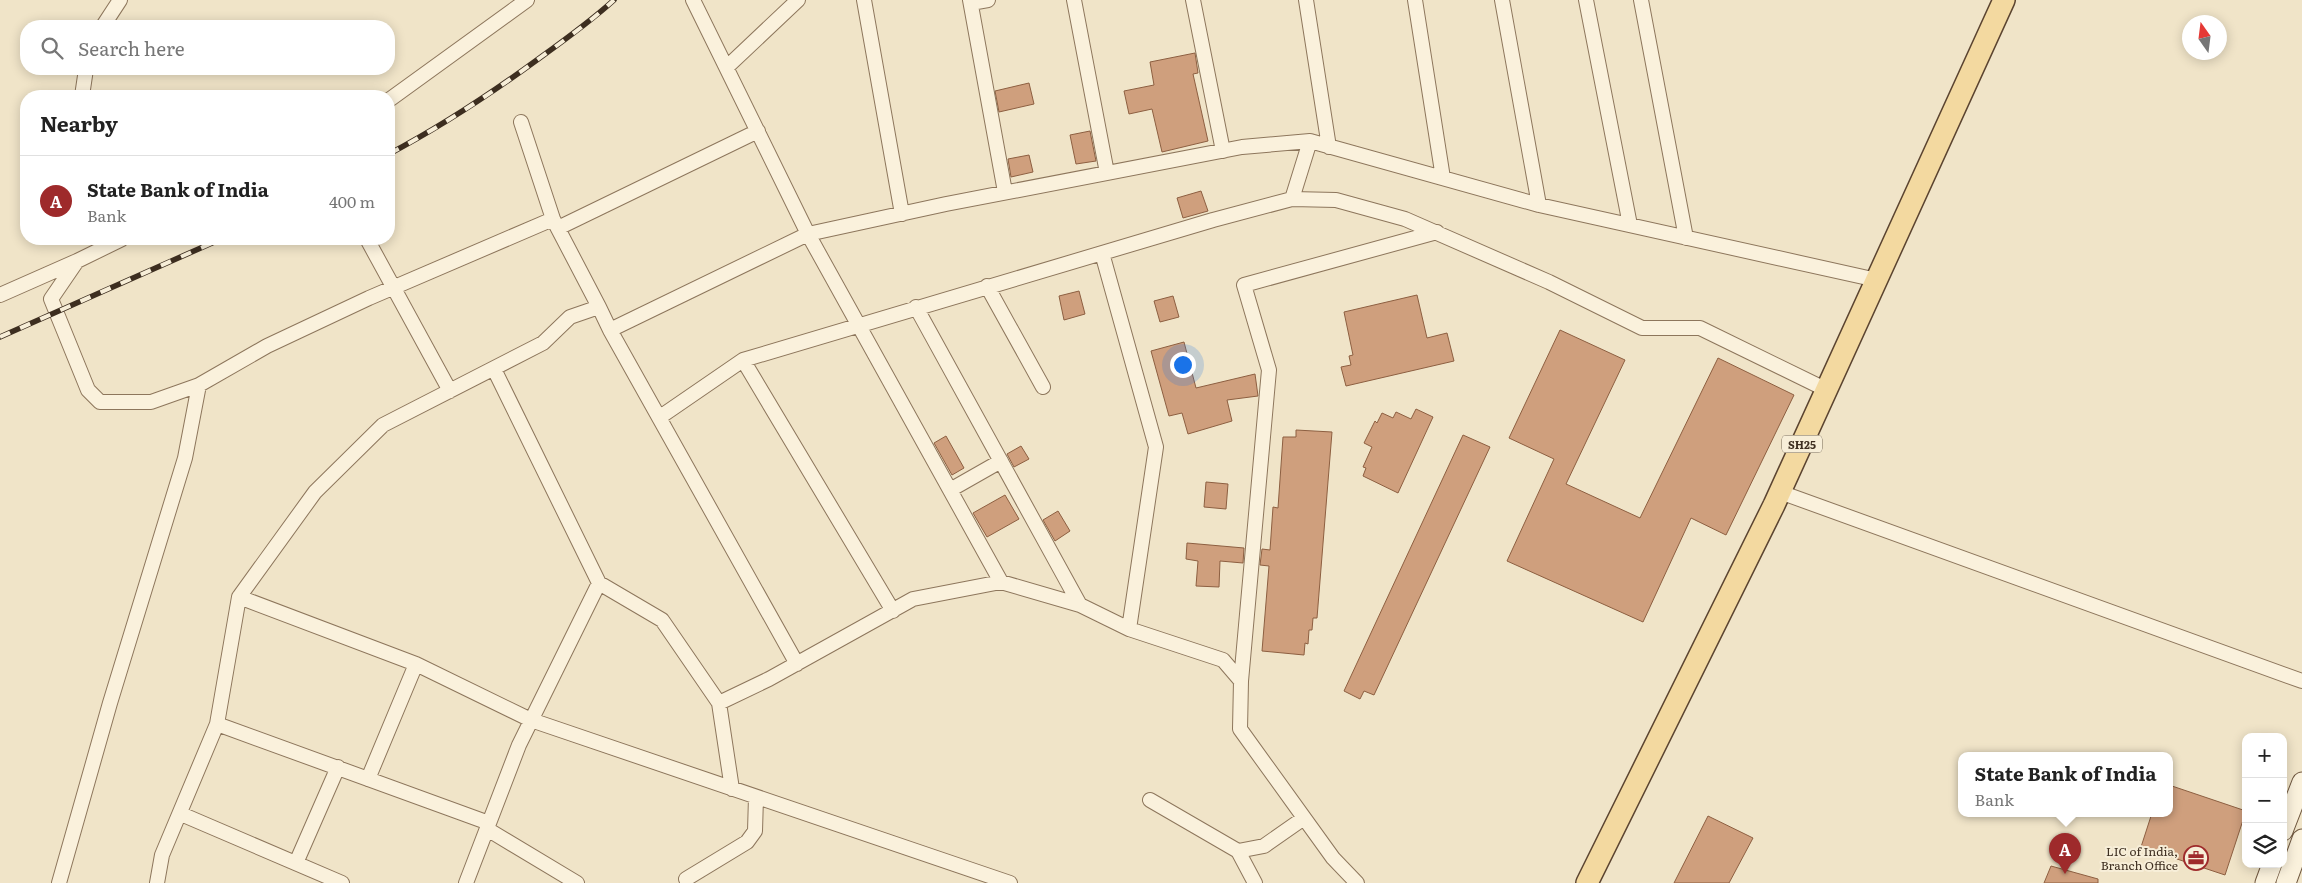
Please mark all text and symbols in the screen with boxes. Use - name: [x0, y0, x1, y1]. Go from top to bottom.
- north arrow: [2182, 15, 2227, 60]
- search box: [20, 20, 395, 75]
- icon: search: [38, 34, 66, 62]
- text: Search here: [78, 34, 185, 62]
- text: Nearby: [40, 107, 118, 138]
- text: State Bank of India: [87, 175, 269, 203]
- text: A: [50, 189, 62, 213]
- text: 400 m: [329, 189, 375, 213]
- text: Bank: [87, 203, 126, 227]
- your location: [1170, 352, 1196, 378]
- road number: SH25: [1782, 436, 1822, 452]
- map controls: [2242, 733, 2287, 868]
- button: +: [2242, 733, 2287, 778]
- popup: [1958, 752, 2173, 817]
- text: State Bank of India: [1975, 759, 2156, 787]
- button: −: [2242, 778, 2287, 823]
- text: Bank: [1975, 787, 2014, 811]
- button: layers: [2242, 823, 2287, 868]
- pin: A: [2049, 833, 2081, 874]
- place label: LIC of India, Branch Office: [2101, 842, 2178, 874]
- office icon: LIC of India, Branch Office: [2183, 845, 2209, 871]

